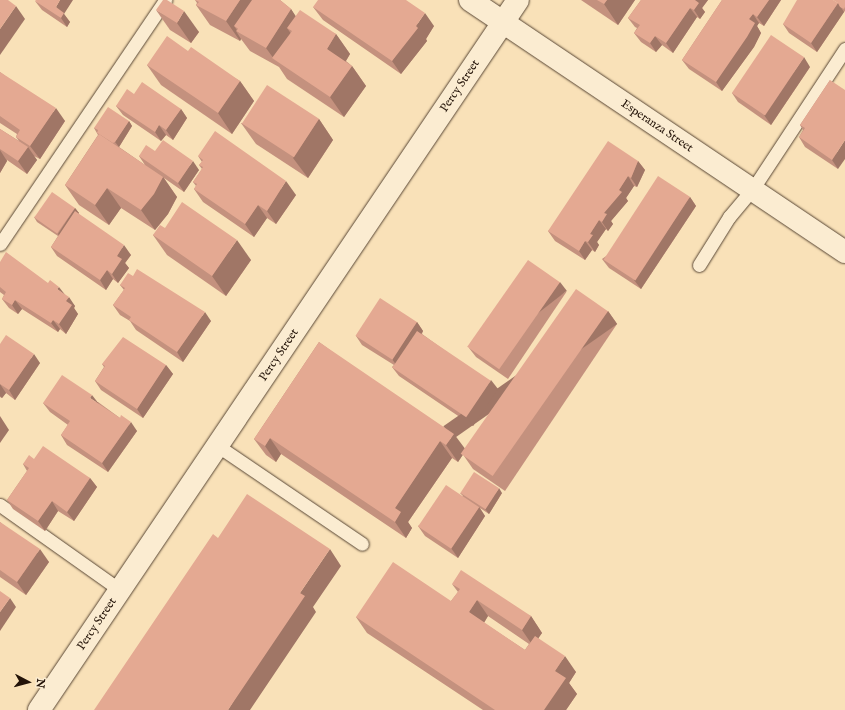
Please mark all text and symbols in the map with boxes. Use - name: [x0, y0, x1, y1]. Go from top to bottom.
- street label: Percy Street: [437, 57, 483, 115]
- street label: Esperanza Street: [618, 97, 696, 155]
- street label: Percy Street: [256, 326, 302, 384]
- street label: Percy Street: [74, 595, 120, 653]
- north arrow: [8, 662, 48, 702]
- text: N: [32, 678, 47, 689]

